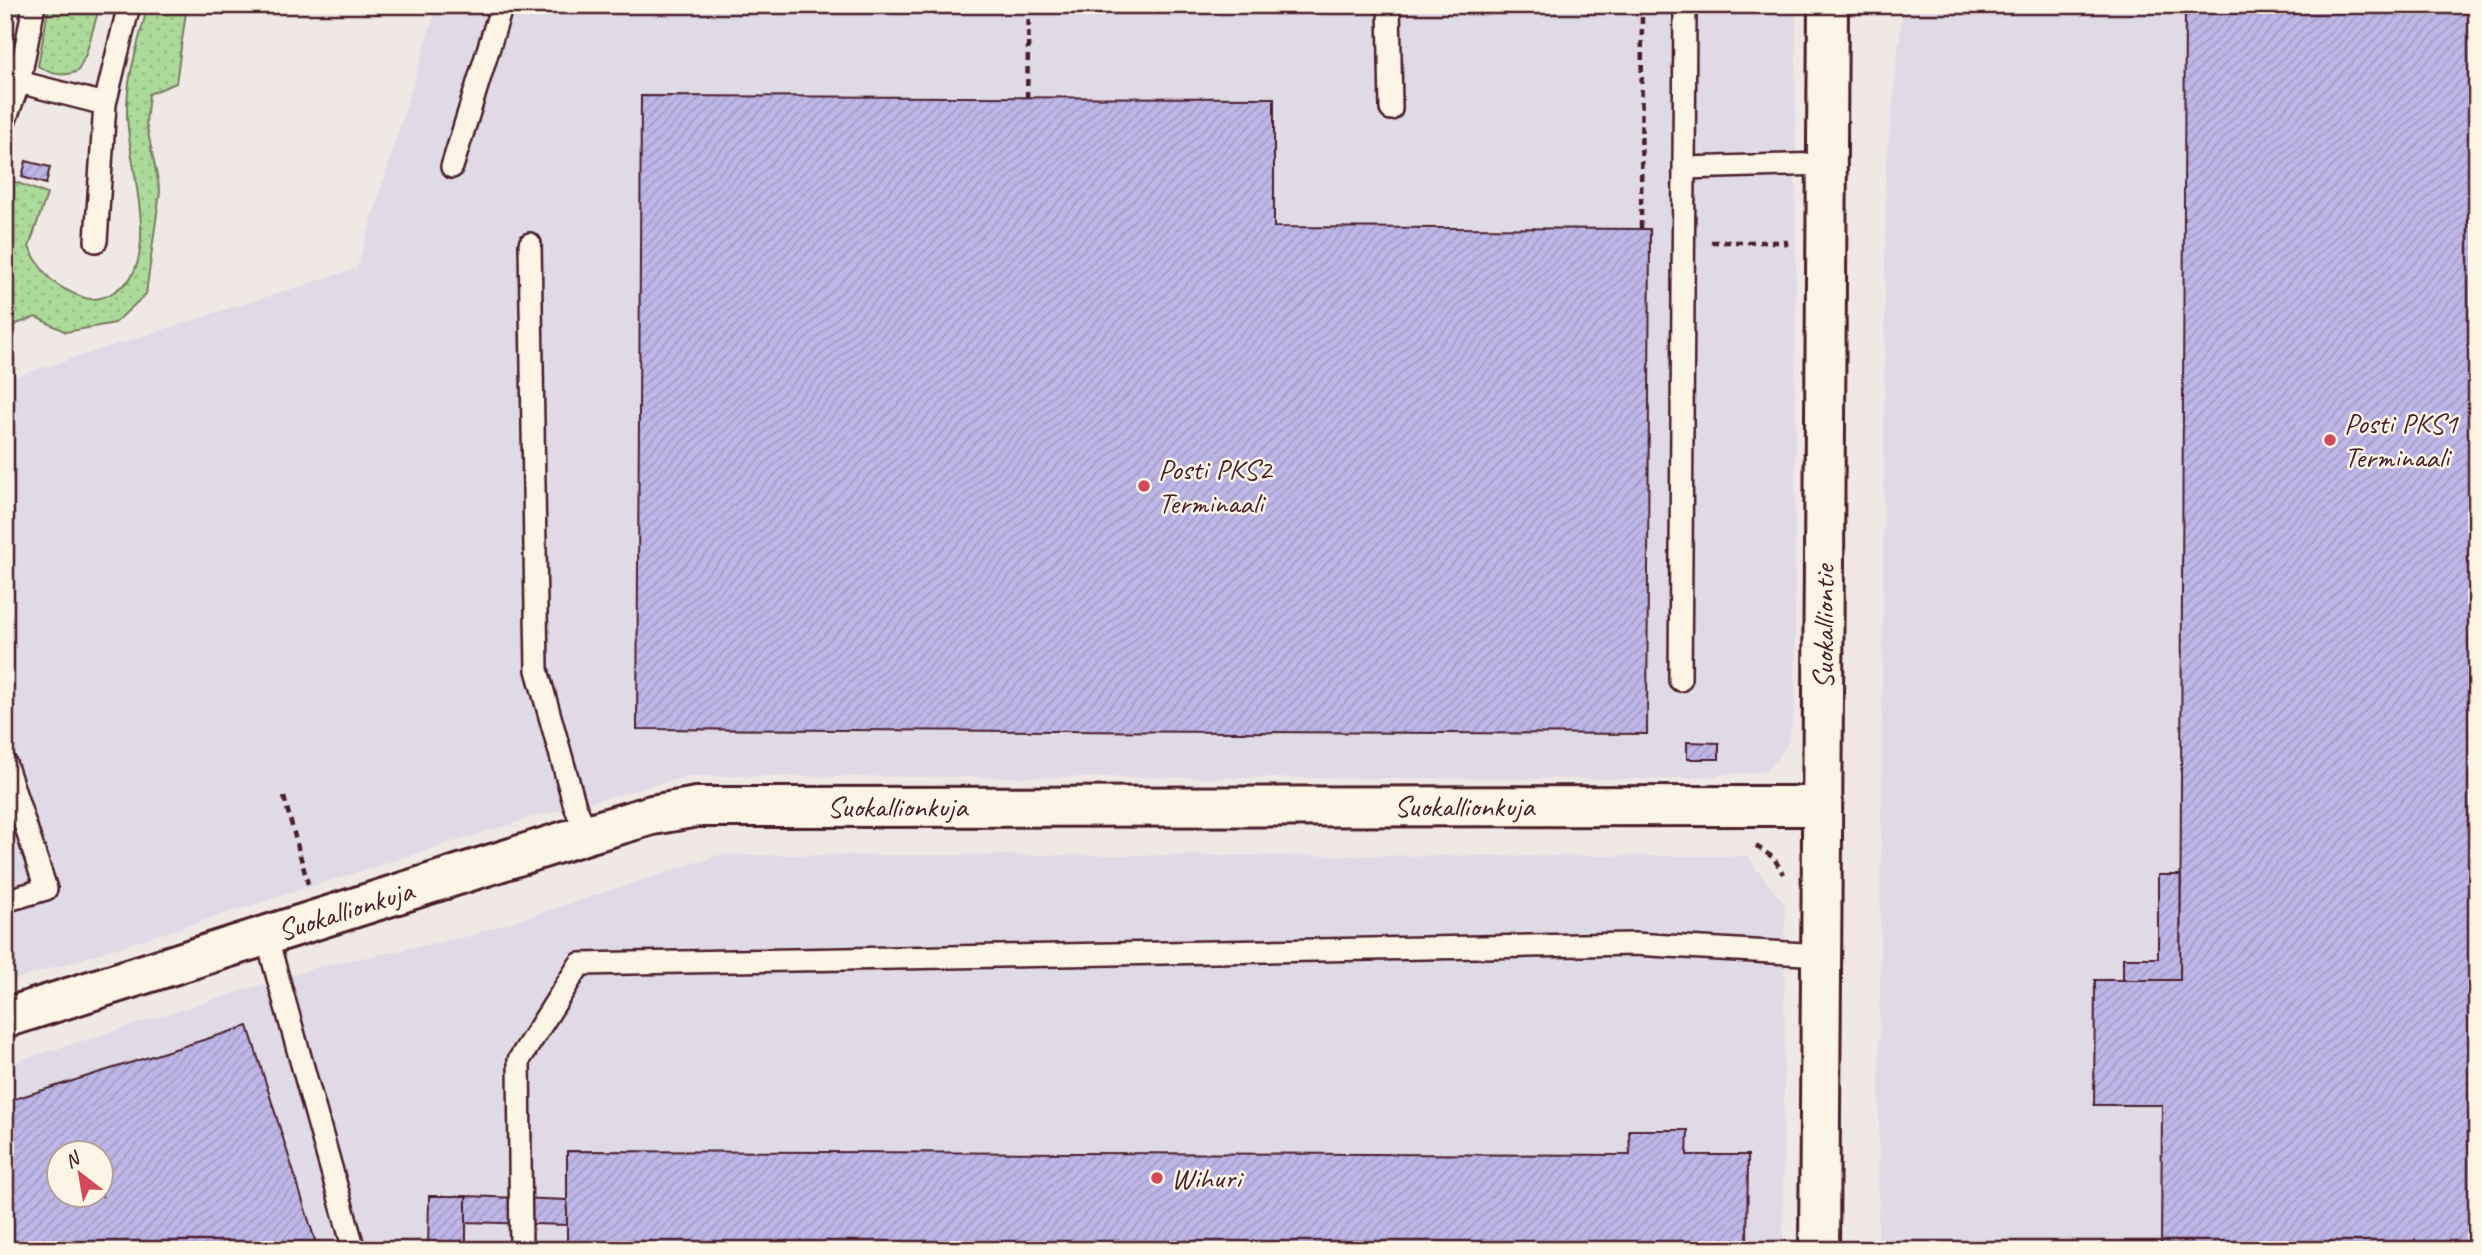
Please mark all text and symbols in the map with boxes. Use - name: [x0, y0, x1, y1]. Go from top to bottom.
- place label: Posti PKS1 Terminaali: [2344, 404, 2459, 476]
- marker: Posti PKS1 Terminaali: [2322, 432, 2338, 448]
- place label: Posti PKS2 Terminaali: [1158, 450, 1274, 522]
- marker: Posti PKS2 Terminaali: [1136, 478, 1152, 494]
- street label: Suokalliontie: [1804, 563, 1843, 689]
- street label: Suokallionkuja: [1394, 787, 1536, 825]
- street label: Suokallionkuja: [827, 788, 969, 826]
- street label: Suokallionkuja: [273, 871, 420, 950]
- north arrow: [46, 1140, 116, 1210]
- text: N: [61, 1145, 86, 1174]
- place label: Wihuri: [1171, 1159, 1244, 1197]
- marker: Wihuri: [1149, 1170, 1165, 1186]

